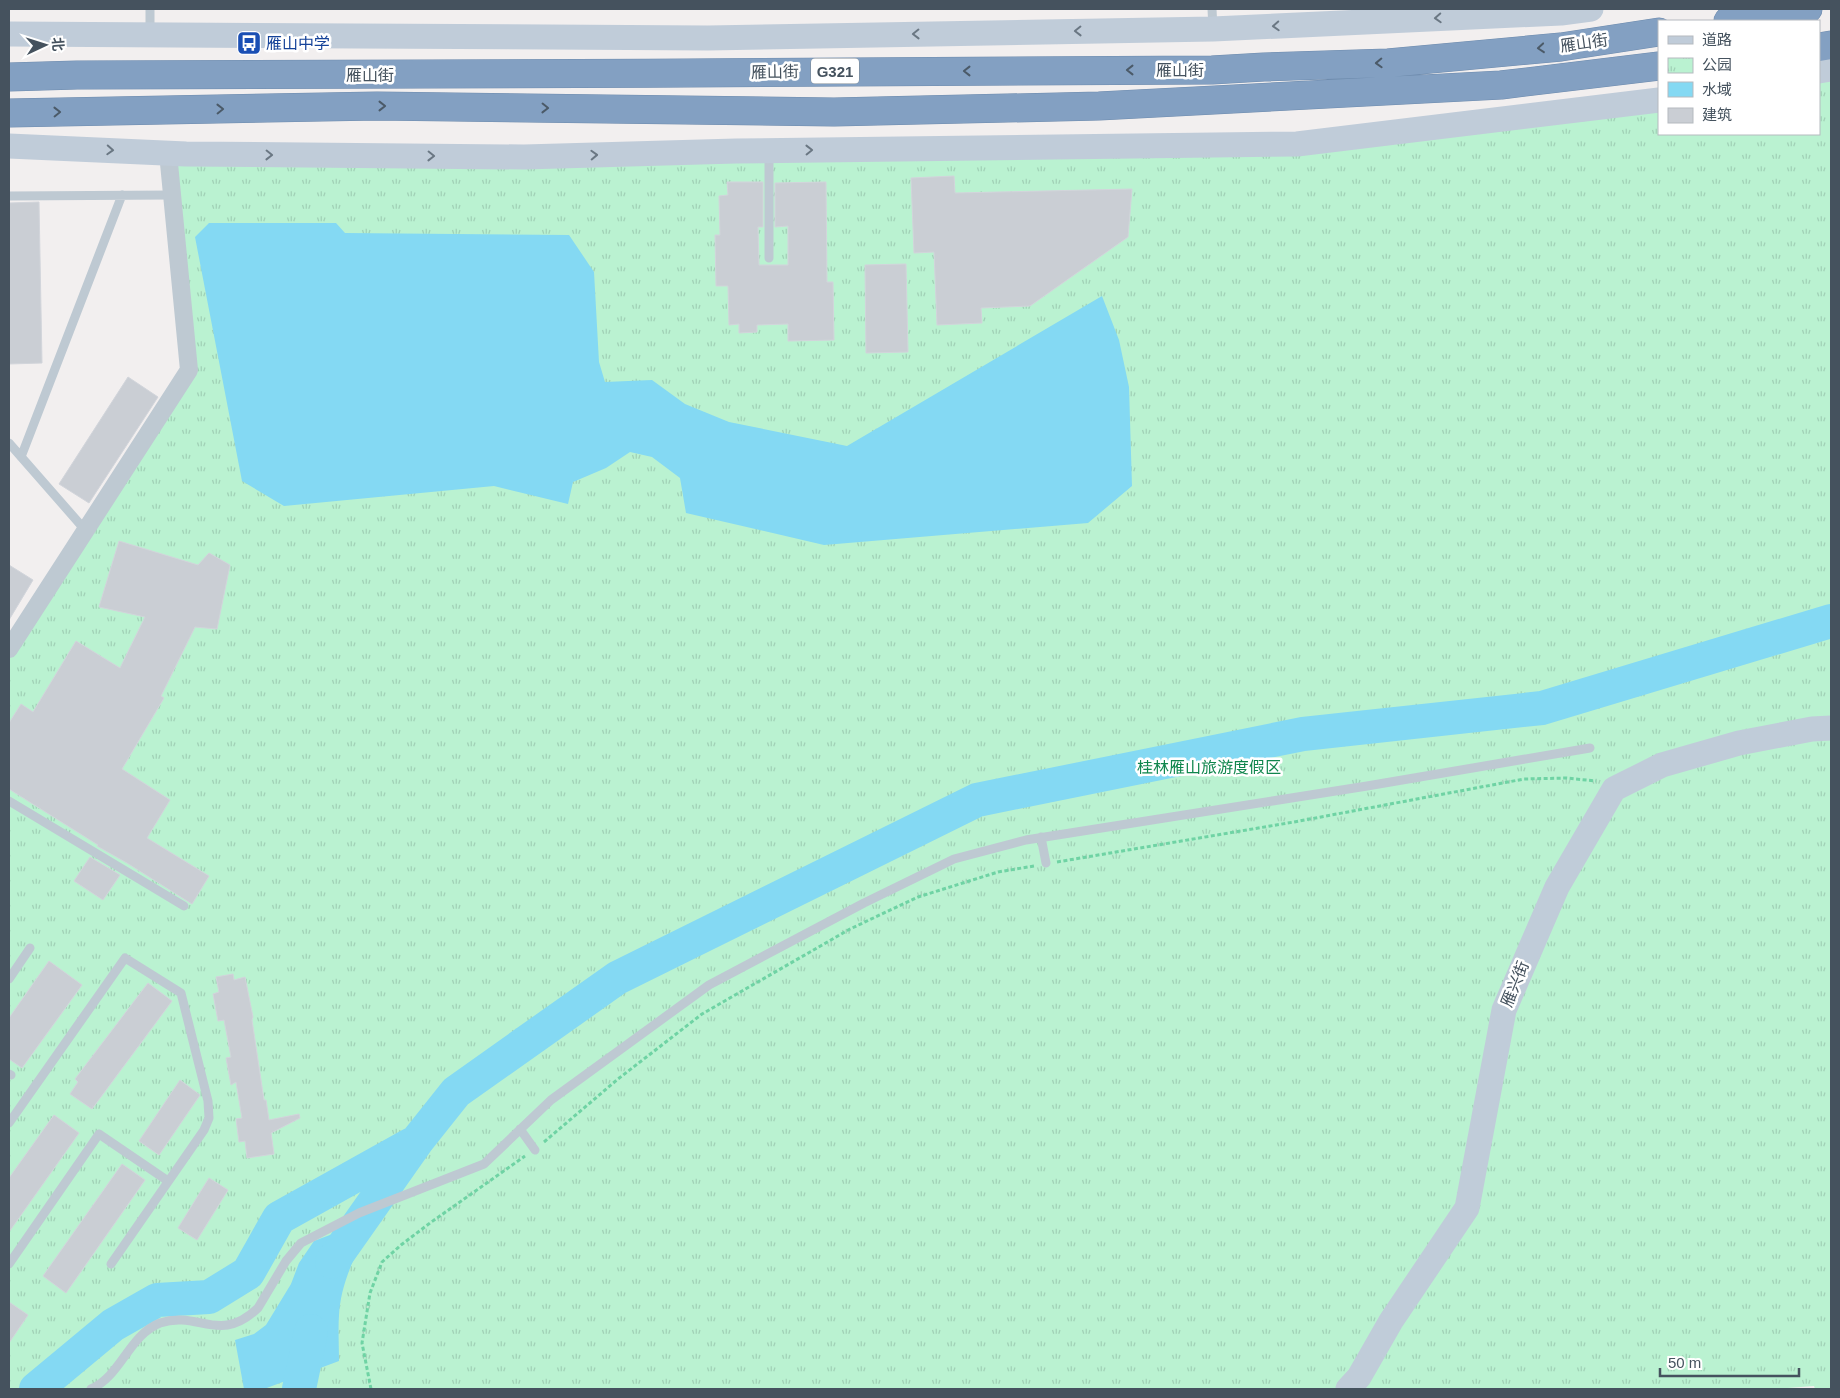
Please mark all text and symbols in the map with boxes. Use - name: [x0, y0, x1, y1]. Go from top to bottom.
- one-way arrow: [1434, 13, 1442, 24]
- north arrow: [20, 20, 70, 70]
- one-way arrow: [1271, 20, 1279, 31]
- legend: [1658, 20, 1820, 135]
- one-way arrow: [1074, 26, 1082, 36]
- one-way arrow: [912, 29, 920, 39]
- bus stop icon: 雁山中学: [236, 30, 262, 56]
- street label: 雁山街: [1559, 31, 1609, 55]
- text: 道路: [1702, 31, 1732, 48]
- place label: 雁山中学: [266, 35, 330, 52]
- text: 北: [49, 37, 66, 52]
- one-way arrow: [1537, 43, 1545, 54]
- text: 公园: [1702, 56, 1732, 73]
- road number: G321: [811, 58, 859, 84]
- one-way arrow: [1375, 58, 1383, 68]
- street label: 雁山街: [1156, 62, 1204, 79]
- street label: 雁山街: [751, 63, 799, 81]
- one-way arrow: [1125, 65, 1133, 76]
- one-way arrow: [963, 66, 970, 76]
- street label: 雁山街: [346, 67, 394, 84]
- text: 水域: [1702, 81, 1732, 98]
- one-way arrow: [379, 101, 387, 112]
- one-way arrow: [542, 103, 549, 113]
- one-way arrow: [216, 104, 224, 114]
- text: 建筑: [1702, 106, 1732, 123]
- one-way arrow: [54, 107, 62, 117]
- one-way arrow: [106, 145, 114, 156]
- one-way arrow: [805, 145, 813, 155]
- one-way arrow: [266, 150, 273, 160]
- one-way arrow: [590, 150, 598, 160]
- one-way arrow: [428, 151, 436, 161]
- park label: 桂林雁山旅游度假区: [1137, 759, 1281, 776]
- street label: 雁兴街: [1498, 959, 1532, 1009]
- scale bar: [1660, 1346, 1799, 1378]
- text: 50 m: [1668, 1354, 1701, 1371]

